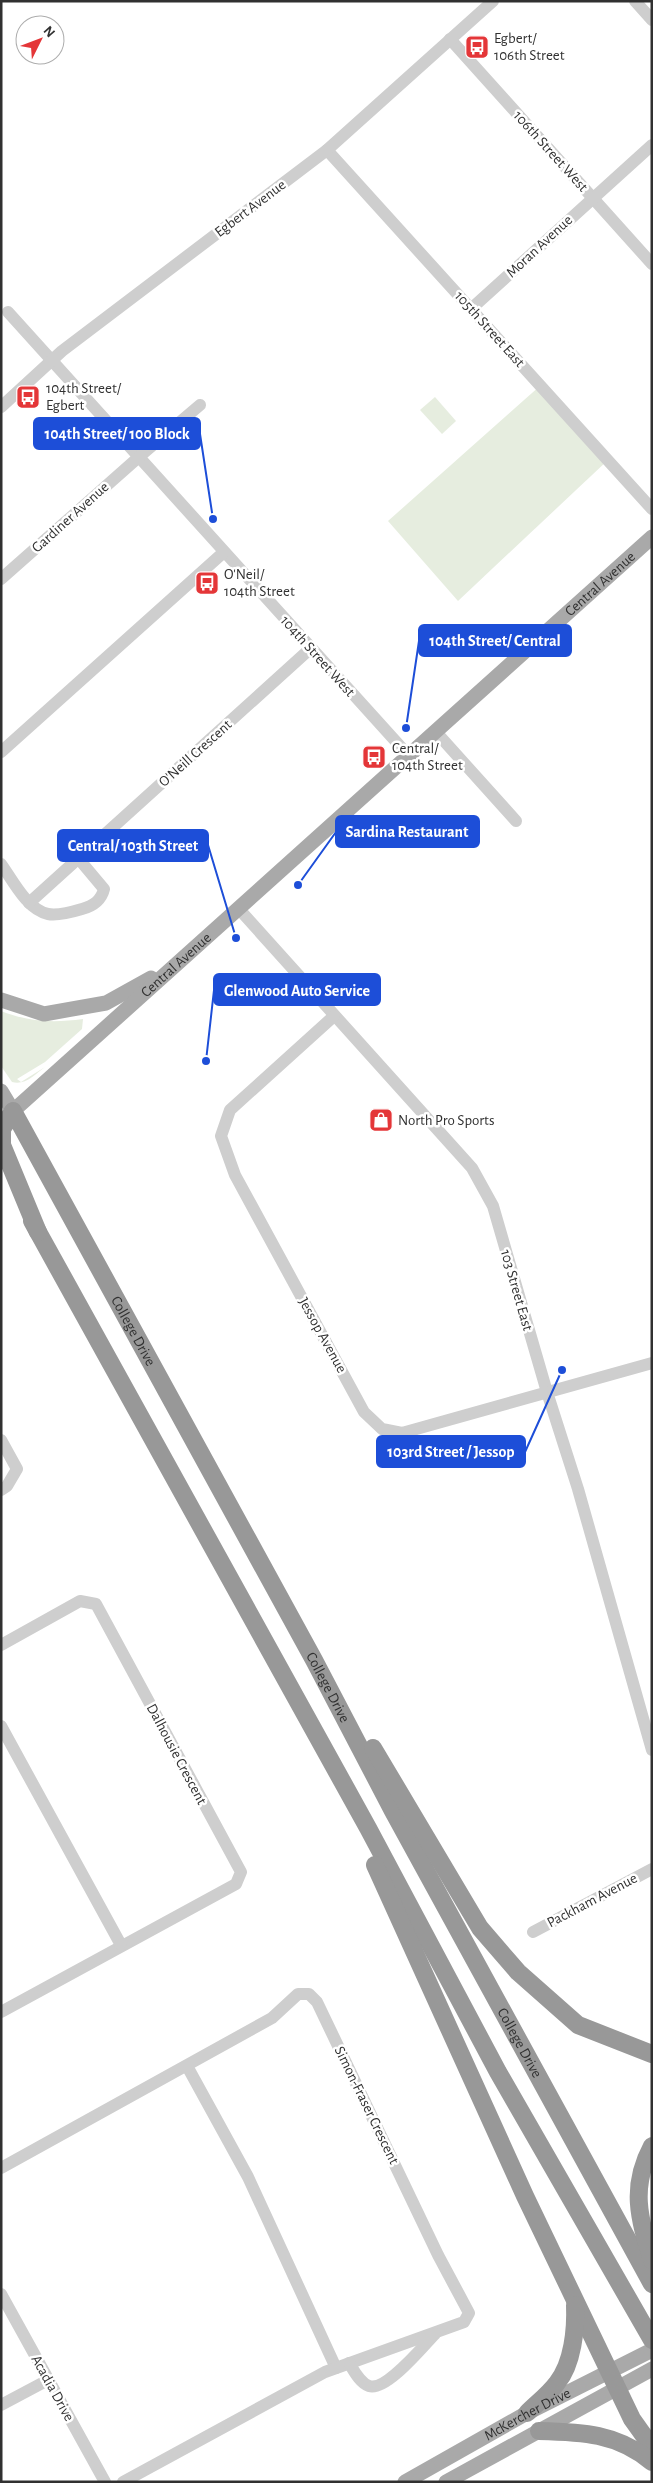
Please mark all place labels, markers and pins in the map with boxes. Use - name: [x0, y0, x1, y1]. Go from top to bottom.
- place label: Egbert/ 106th Street: [494, 31, 565, 63]
- bus stop icon: Egbert/ 106th Street: [464, 34, 490, 60]
- place label: 104th Street/ Egbert: [46, 381, 122, 413]
- bus stop icon: 104th Street/ Egbert: [15, 384, 41, 410]
- callout: 104th Street/ 100 Block: [34, 418, 200, 449]
- place label: O'Neil/ 104th Street: [224, 567, 295, 599]
- bus stop icon: O'Neil/ 104th Street: [194, 570, 220, 596]
- callout: 104th Street/ Central: [419, 625, 571, 656]
- place label: Central/ 104th Street: [392, 741, 463, 773]
- bus stop icon: Central/ 104th Street: [361, 744, 387, 770]
- callout: Sardina Restaurant: [336, 816, 479, 847]
- callout: Central/ 103th Street: [58, 830, 208, 861]
- callout: Glenwood Auto Service: [214, 974, 380, 1005]
- shop icon: North Pro Sports: [368, 1107, 394, 1133]
- place label: North Pro Sports: [398, 1113, 494, 1128]
- callout: 103rd Street / Jessop: [377, 1436, 525, 1467]

